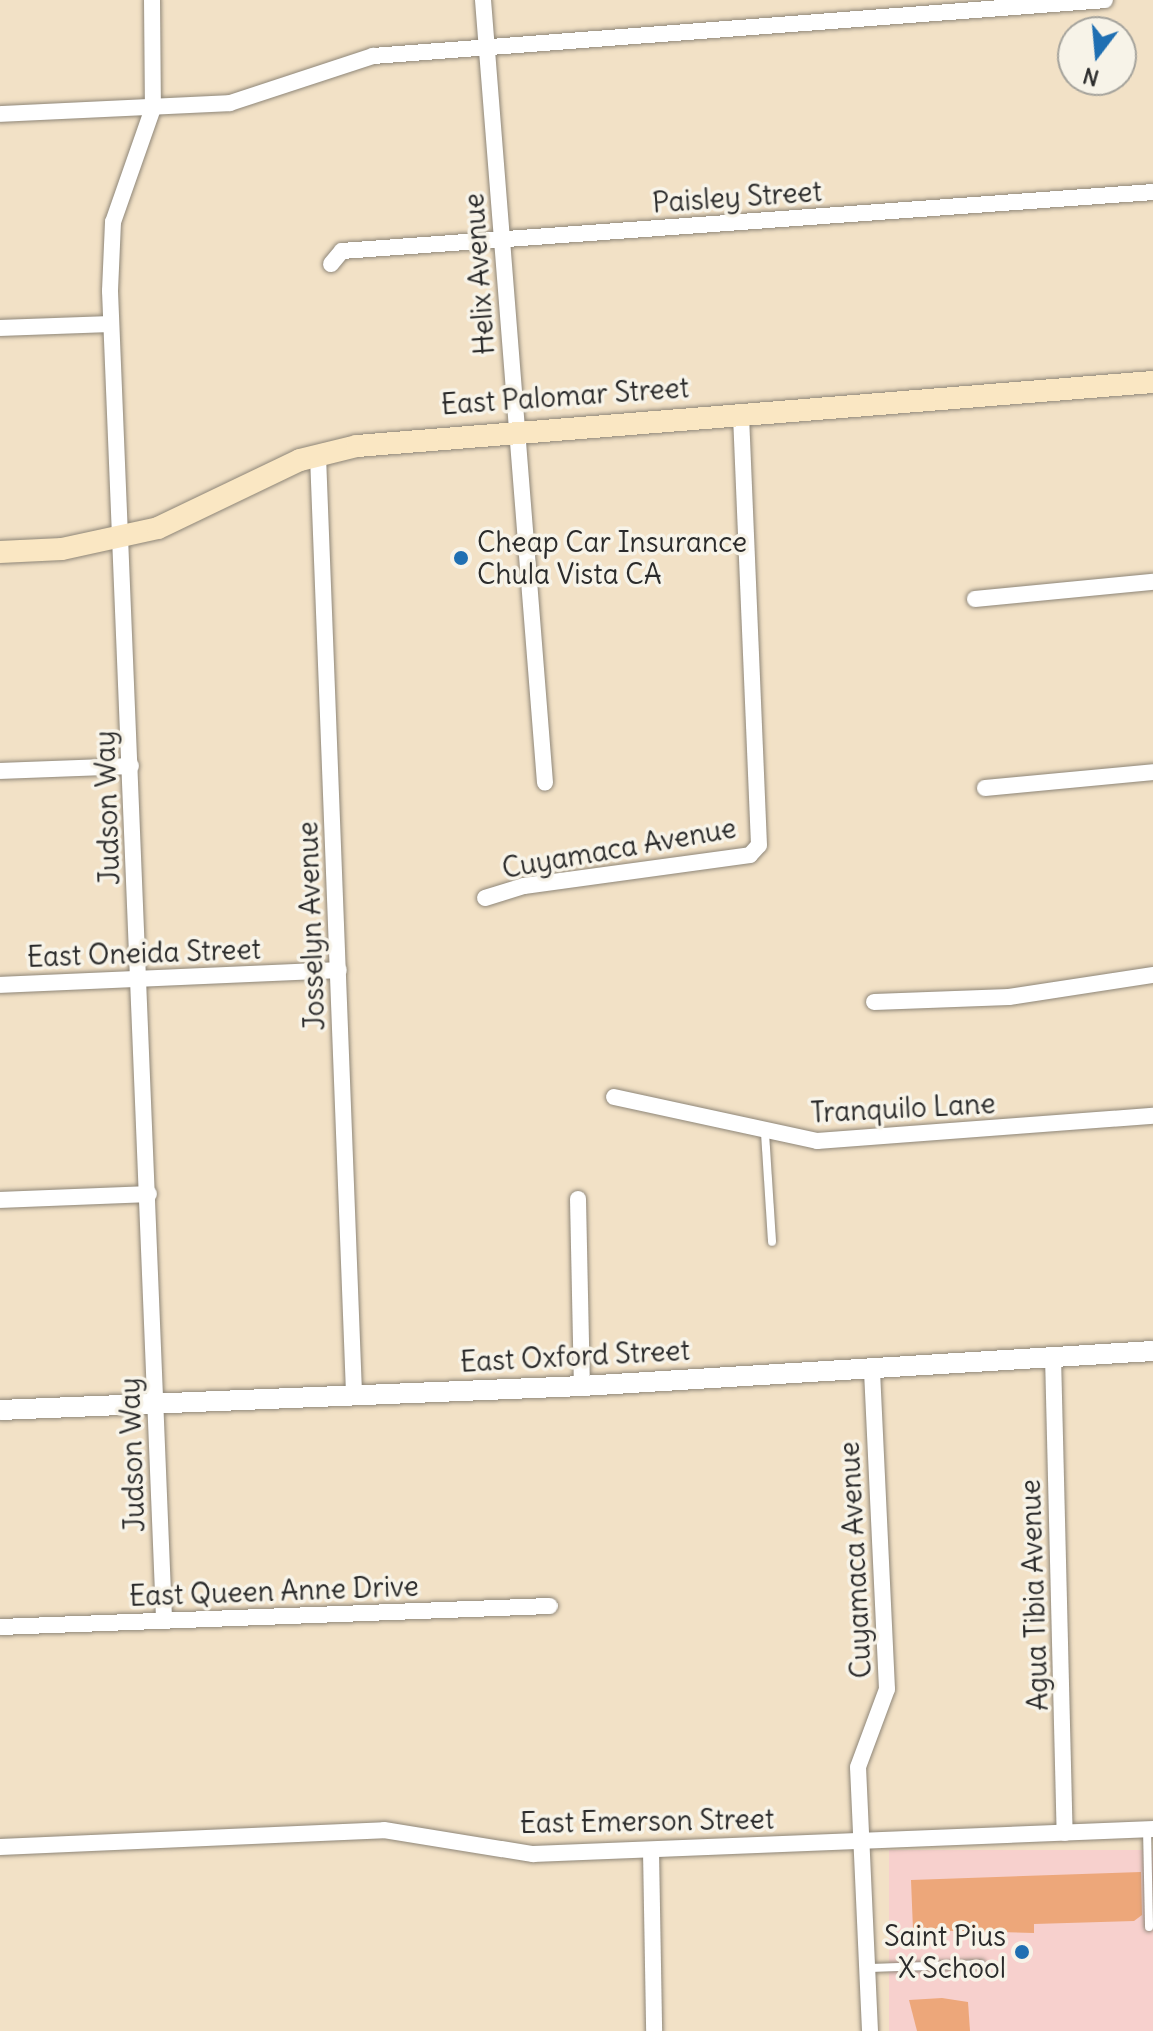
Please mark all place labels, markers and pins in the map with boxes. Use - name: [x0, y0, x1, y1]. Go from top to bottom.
- place label: Cheap Car Insurance Chula Vista CA: [477, 525, 747, 591]
- marker: Cheap Car Insurance Chula Vista CA: [452, 549, 470, 567]
- place label: Saint Pius X School: [884, 1919, 1006, 1985]
- marker: Saint Pius X School: [1013, 1943, 1031, 1961]

